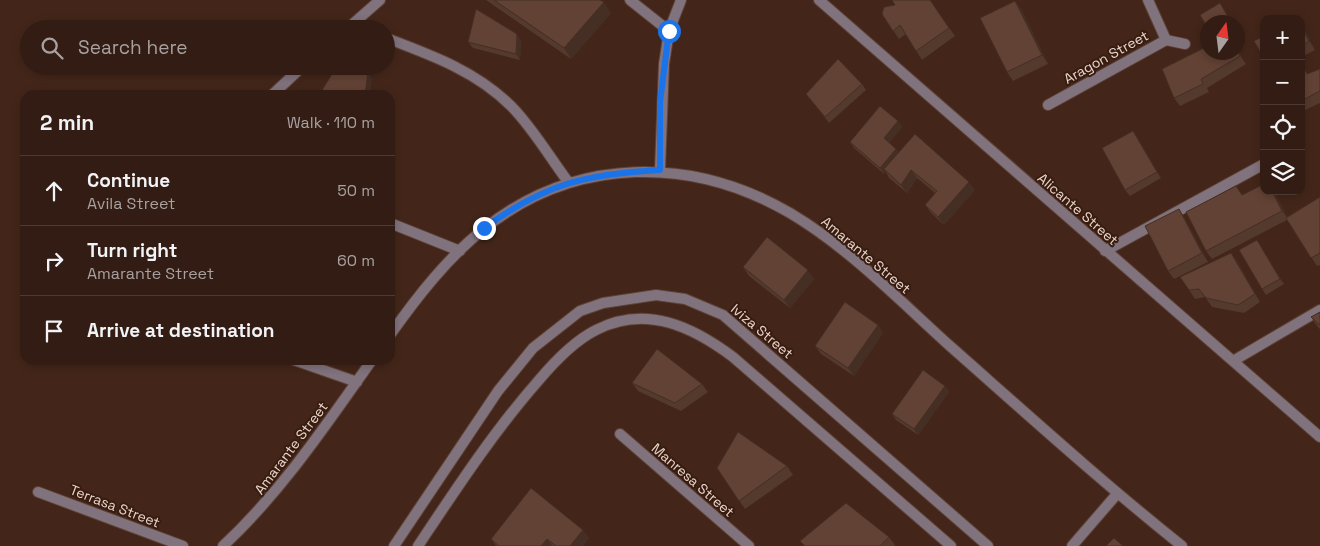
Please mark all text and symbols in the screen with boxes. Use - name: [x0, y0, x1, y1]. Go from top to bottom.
- north arrow: [1200, 15, 1245, 60]
- map controls: [1260, 15, 1305, 195]
- button: +: [1260, 15, 1305, 60]
- search box: [20, 20, 395, 75]
- route start: [658, 20, 681, 43]
- street label: Aragon Street: [1060, 26, 1152, 88]
- icon: search: [38, 34, 66, 62]
- text: Search here: [78, 35, 188, 60]
- button: −: [1260, 60, 1305, 105]
- button: locate: [1260, 105, 1305, 150]
- text: 2 min: [40, 109, 94, 136]
- text: Walk · 110 m: [287, 112, 375, 133]
- button: layers: [1260, 150, 1305, 195]
- text: Continue: [87, 168, 170, 193]
- street label: Alicante Street: [1034, 169, 1122, 249]
- icon: ahead: [40, 177, 68, 205]
- text: 50 m: [337, 180, 375, 201]
- text: Avila Street: [87, 193, 175, 214]
- street label: Amarante Street: [818, 212, 914, 298]
- route end: [473, 217, 496, 240]
- text: Turn right: [87, 238, 177, 263]
- icon: right: [40, 247, 68, 275]
- text: 60 m: [337, 250, 375, 271]
- text: Amarante Street: [87, 263, 214, 284]
- street label: Iviza Street: [727, 300, 797, 362]
- icon: arrive: [40, 317, 68, 345]
- text: Arrive at destination: [87, 318, 275, 343]
- street label: Amarante Street: [250, 398, 332, 498]
- street label: Manresa Street: [648, 439, 738, 521]
- street label: Terrasa Street: [67, 481, 163, 531]

